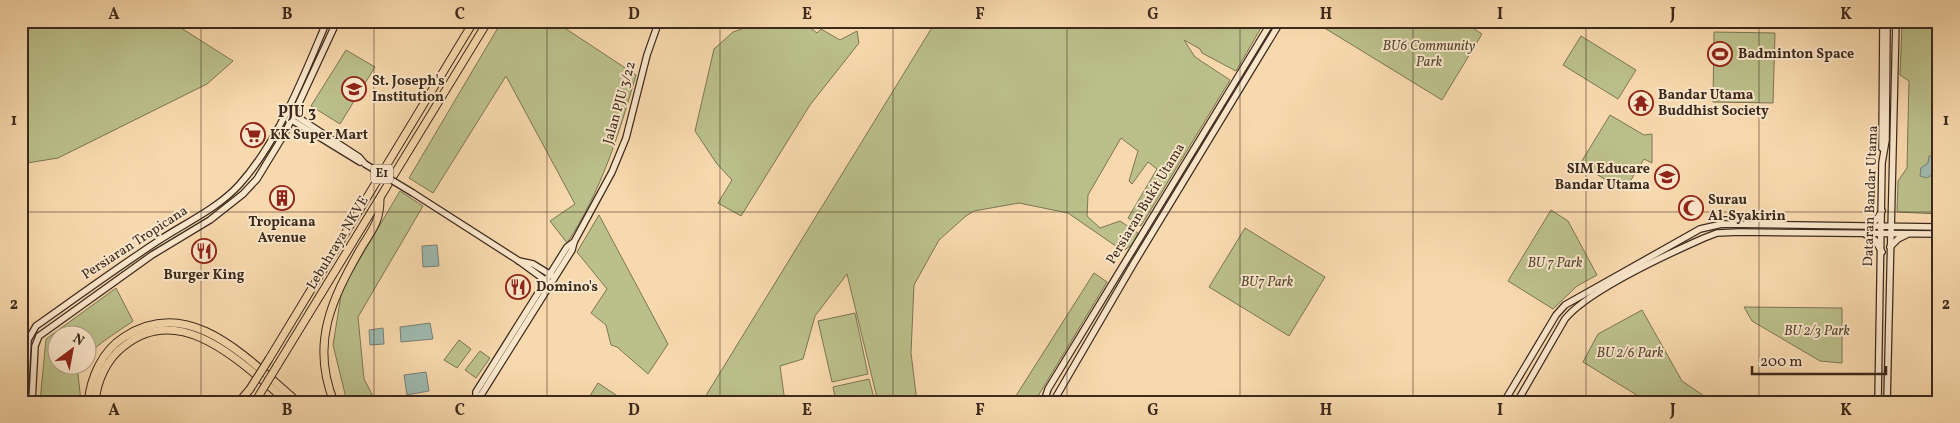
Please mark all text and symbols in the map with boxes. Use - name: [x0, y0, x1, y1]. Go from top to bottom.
- text: A: [108, 4, 120, 26]
- text: B: [282, 4, 293, 26]
- text: C: [455, 4, 465, 26]
- text: D: [628, 4, 640, 26]
- text: E: [802, 4, 812, 26]
- text: F: [975, 4, 985, 26]
- text: G: [1147, 4, 1159, 26]
- text: H: [1320, 4, 1332, 26]
- text: I: [1497, 4, 1503, 26]
- text: J: [1669, 4, 1676, 26]
- text: K: [1840, 4, 1852, 26]
- park label: BU6 Community Park: [1383, 37, 1476, 72]
- sports icon: Badminton Space: [1707, 41, 1733, 67]
- place label: Badminton Space: [1738, 45, 1854, 64]
- street label: Jalan PJU 3/22: [599, 59, 641, 147]
- place label: St. Joseph's Institution: [372, 72, 445, 107]
- school or university icon: St. Joseph's Institution: [341, 76, 367, 102]
- place label: Bandar Utama Buddhist Society: [1658, 86, 1769, 121]
- temple icon: Bandar Utama Buddhist Society: [1628, 90, 1654, 116]
- district label: PJU 3: [278, 102, 316, 124]
- text: 1: [11, 110, 17, 132]
- text: 1: [1943, 110, 1949, 132]
- supermarket icon: KK Super Mart: [240, 122, 266, 148]
- street label: Dataran Bandar Utama: [1859, 125, 1883, 267]
- place label: KK Super Mart: [270, 126, 368, 145]
- street label: Persiaran Bukit Utama: [1102, 140, 1190, 268]
- place label: SIM Educare Bandar Utama: [1555, 160, 1650, 195]
- road number: E1: [371, 164, 393, 183]
- school or university icon: SIM Educare Bandar Utama: [1654, 164, 1680, 190]
- building icon: Tropicana Avenue: [269, 185, 295, 211]
- place label: Surau Al-Syakirin: [1708, 191, 1786, 226]
- street label: Lebuhraya NKVE: [303, 193, 373, 293]
- mosque icon: Surau Al-Syakirin: [1678, 195, 1704, 221]
- street label: Persiaran Tropicana: [78, 202, 192, 284]
- place label: Tropicana Avenue: [248, 213, 316, 248]
- restaurant icon: Burger King: [191, 238, 217, 264]
- park label: BU 7 Park: [1527, 254, 1583, 273]
- place label: Burger King: [164, 266, 245, 285]
- park label: BU7 Park: [1241, 273, 1294, 292]
- restaurant icon: Domino's: [505, 274, 531, 300]
- place label: Domino's: [536, 278, 598, 297]
- text: 2: [10, 294, 18, 316]
- text: 2: [1942, 294, 1950, 316]
- park label: BU 2/3 Park: [1784, 322, 1851, 341]
- north arrow: [48, 326, 98, 376]
- text: N: [69, 329, 87, 351]
- scale bar: [1752, 343, 1886, 375]
- park label: BU 2/6 Park: [1597, 344, 1664, 363]
- text: 200 m: [1760, 352, 1803, 373]
- text: A: [108, 400, 120, 422]
- text: B: [282, 400, 293, 422]
- text: C: [455, 400, 465, 422]
- text: D: [628, 400, 640, 422]
- text: E: [802, 400, 812, 422]
- text: F: [975, 400, 985, 422]
- text: G: [1147, 400, 1159, 422]
- text: H: [1320, 400, 1332, 422]
- text: I: [1497, 400, 1503, 422]
- text: J: [1669, 400, 1676, 422]
- text: K: [1840, 400, 1852, 422]

